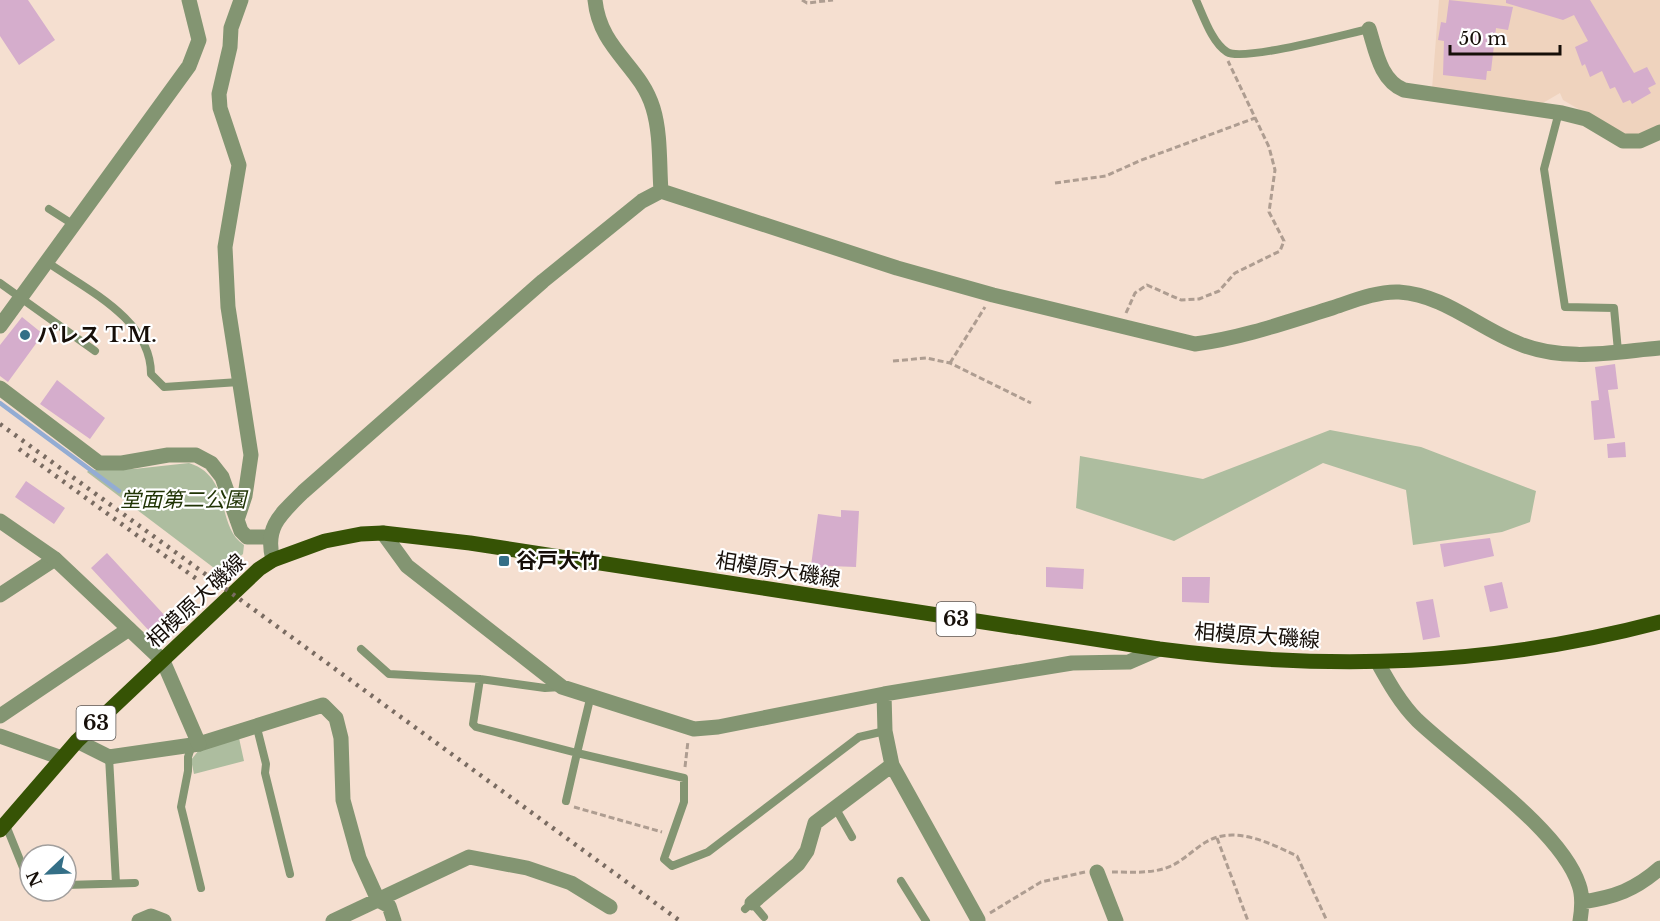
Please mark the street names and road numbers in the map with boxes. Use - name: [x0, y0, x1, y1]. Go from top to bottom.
- street label: 相模原大磯線: [714, 547, 842, 593]
- street label: 相模原大磯線: [141, 549, 251, 653]
- road number: 63: [936, 602, 976, 636]
- street label: 相模原大磯線: [1193, 619, 1321, 653]
- road number: 63: [76, 706, 116, 740]

